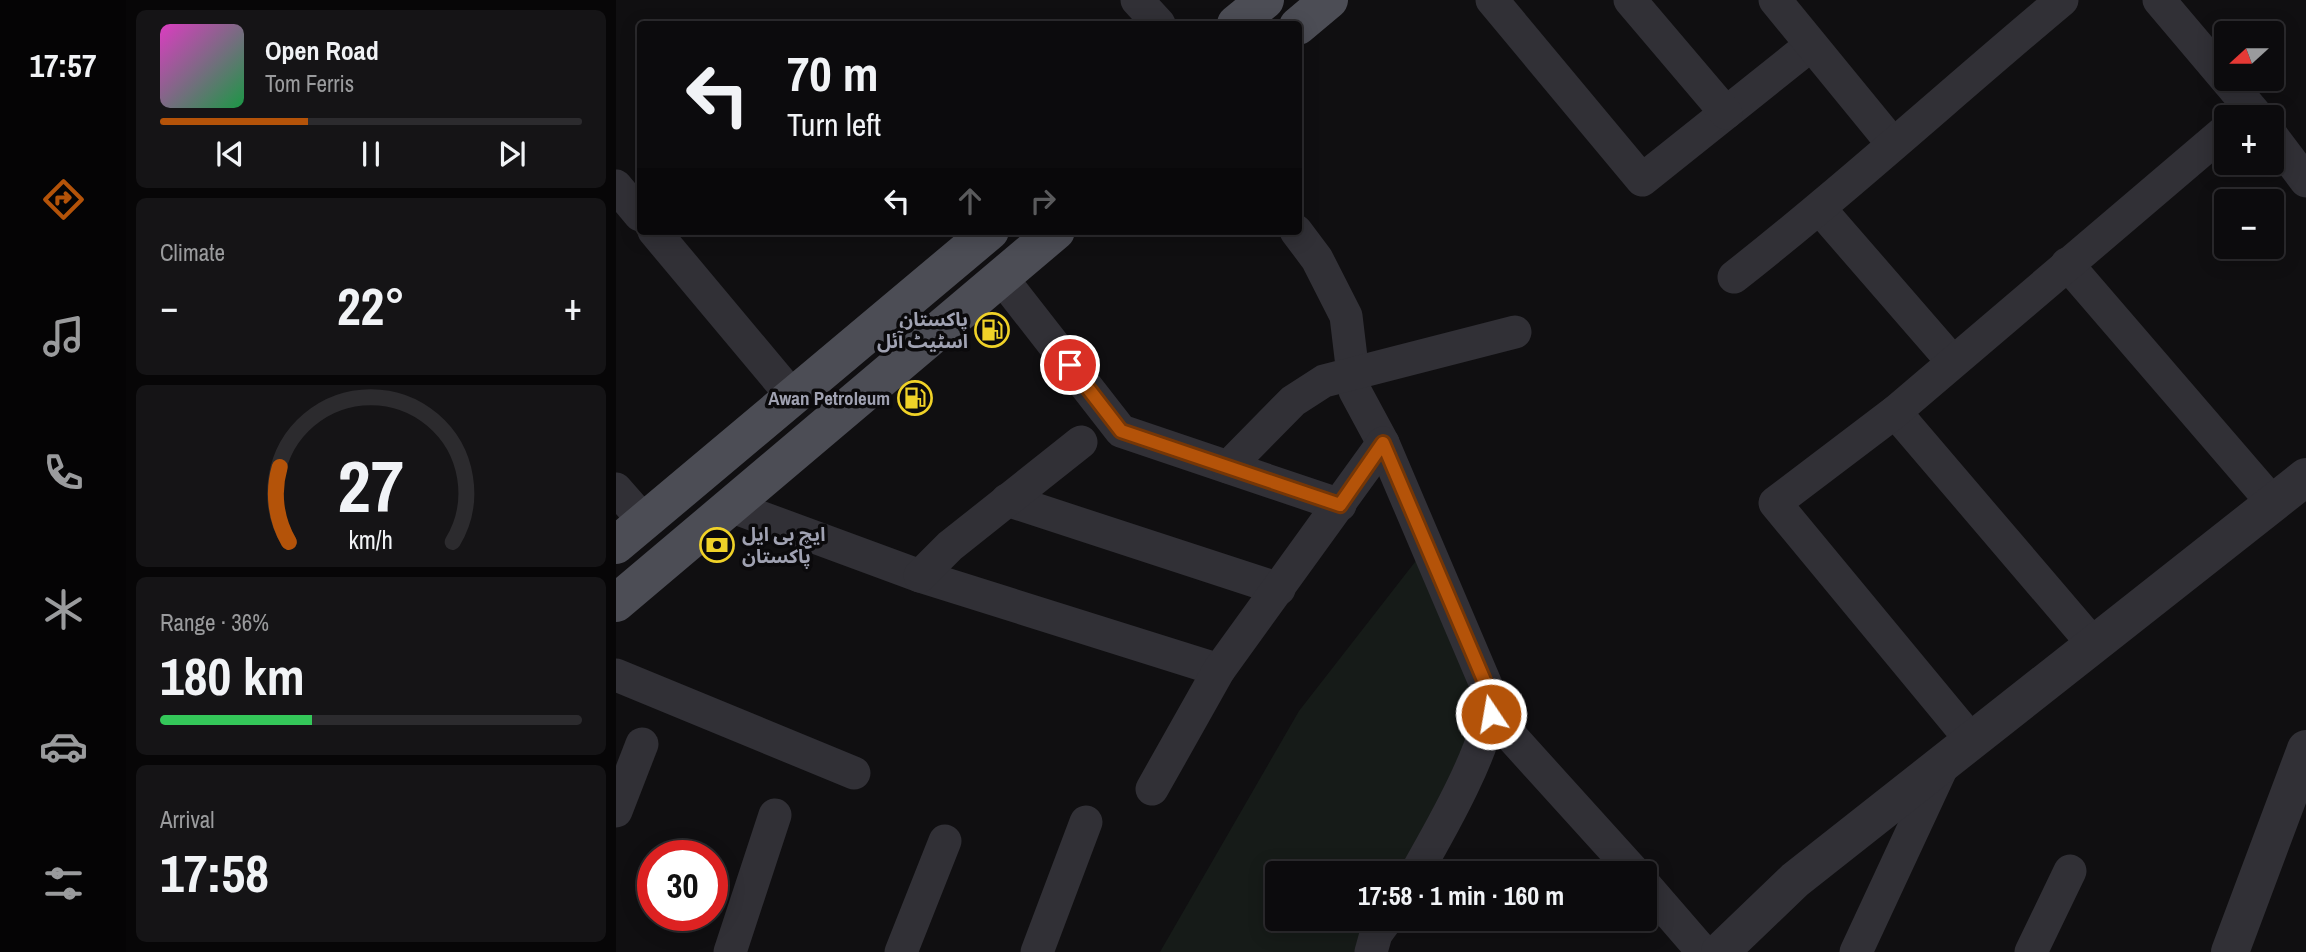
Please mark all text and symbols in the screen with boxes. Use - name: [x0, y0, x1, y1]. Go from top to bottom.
- north arrow: [2214, 21, 2284, 91]
- map controls: [2214, 21, 2284, 259]
- text: Open Road: [265, 33, 379, 68]
- text: 70 m: [787, 40, 879, 106]
- text: 17:57: [29, 44, 97, 87]
- icon: left: [672, 49, 763, 140]
- text: Tom Ferris: [265, 68, 354, 99]
- text: Turn left: [787, 103, 881, 146]
- button: +: [2214, 105, 2284, 175]
- icon: previous: [211, 135, 249, 173]
- icon: pause: [352, 135, 390, 173]
- icon: next: [493, 135, 531, 173]
- icon: directions: [39, 175, 88, 224]
- icon: left: [878, 182, 916, 220]
- icon: ahead: [951, 182, 989, 220]
- icon: right: [1024, 182, 1062, 220]
- button: −: [2214, 189, 2284, 259]
- text: Climate: [160, 237, 225, 268]
- text: 22°: [337, 271, 405, 341]
- text: −: [160, 281, 178, 332]
- text: +: [564, 281, 582, 332]
- place label: پاکستان اسٹیٹ آئل: [877, 306, 968, 354]
- fuel station icon: پاکستان اسٹیٹ آئل: [973, 311, 1011, 349]
- icon: music: [39, 312, 88, 361]
- pin: [1040, 335, 1100, 395]
- icon: arrive: [1051, 346, 1089, 384]
- fuel station icon: Awan Petroleum: [896, 379, 934, 417]
- place label: Awan Petroleum: [768, 385, 890, 411]
- text: 27: [338, 437, 404, 535]
- icon: phone: [39, 448, 88, 497]
- place label: ایچ بی ایل پاکستان: [742, 521, 825, 569]
- text: km/h: [349, 523, 393, 557]
- bank icon: ایچ بی ایل پاکستان: [698, 526, 736, 564]
- icon: climate: [39, 585, 88, 634]
- text: Range · 36%: [160, 607, 269, 638]
- text: 180 km: [160, 641, 305, 711]
- position arrow: [1454, 677, 1528, 751]
- icon: car: [39, 722, 88, 771]
- text: Arrival: [160, 804, 215, 835]
- text: 17:58: [160, 838, 269, 908]
- speed limit sign: 30: [637, 840, 728, 931]
- icon: filters: [39, 859, 88, 908]
- text: 17:58 · 1 min · 160 m: [1358, 878, 1564, 913]

